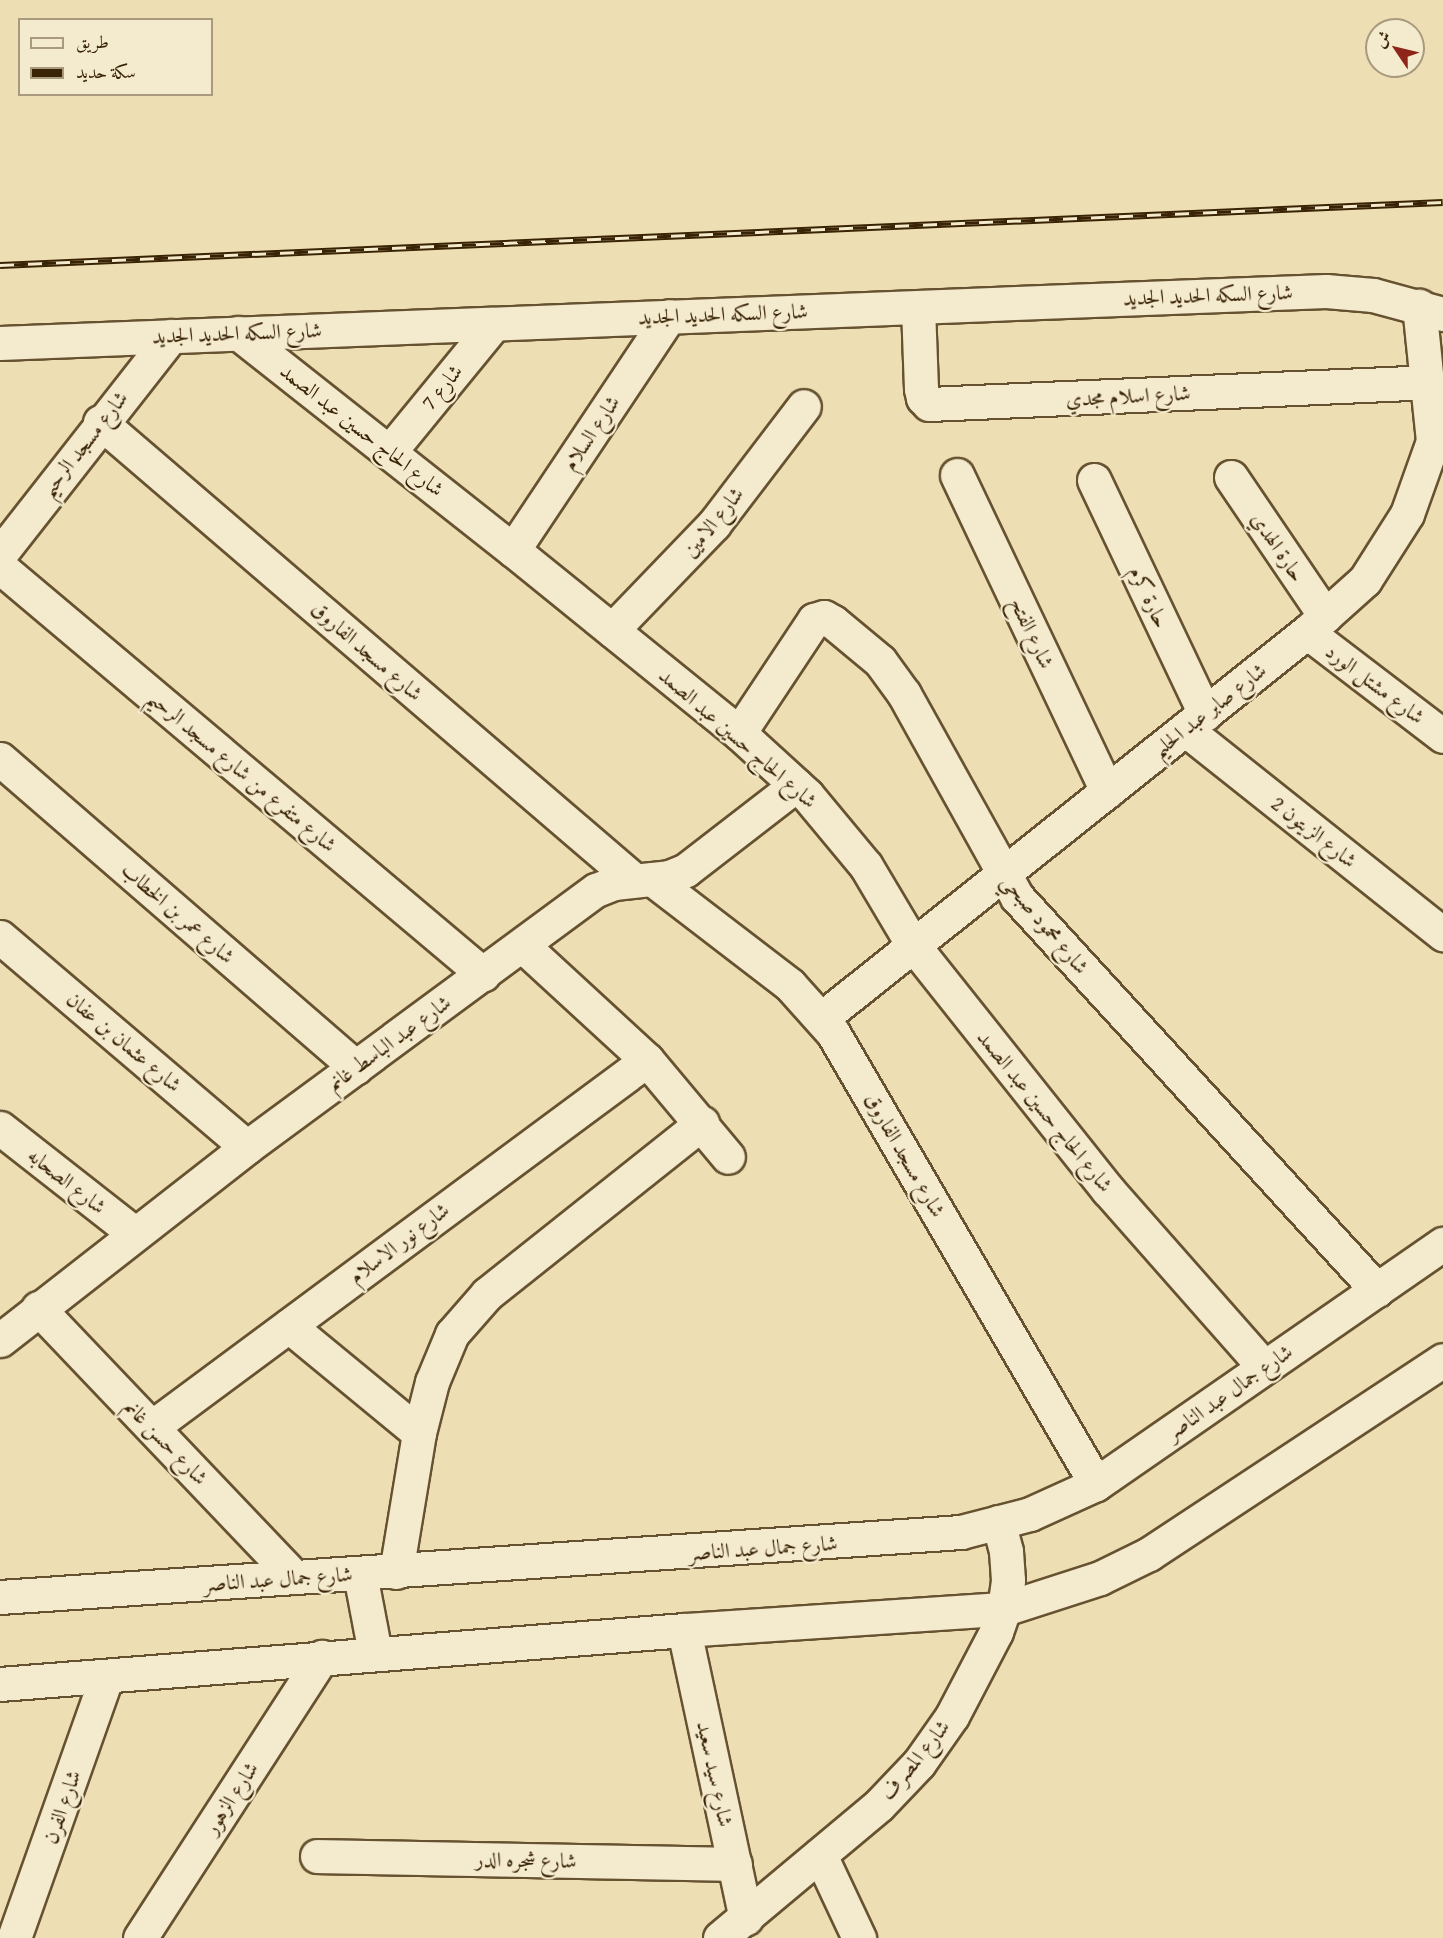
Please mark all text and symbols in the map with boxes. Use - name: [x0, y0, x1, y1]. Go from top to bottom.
- legend: [18, 18, 213, 96]
- north arrow: [1365, 18, 1425, 78]
- text: ش: [1368, 25, 1396, 52]
- text: طريق: [76, 28, 109, 55]
- text: سكة حديد: [76, 58, 136, 85]
- street label: شارع السكه الحديد الجديد: [1123, 279, 1293, 311]
- street label: شارع السكه الحديد الجديد: [638, 298, 808, 330]
- street label: شارع السكه الحديد الجديد: [152, 317, 322, 349]
- street label: شارع الحاج حسين عبد الصمد: [275, 358, 449, 502]
- street label: شارع 7: [416, 359, 468, 415]
- street label: شارع اسلام مجدي: [1065, 380, 1191, 412]
- street label: شارع مسجد الرحيم: [35, 386, 133, 502]
- street label: شارع السلام: [557, 391, 625, 475]
- street label: شارع الامين: [677, 482, 749, 562]
- street label: حارة الهدي: [1246, 507, 1310, 587]
- street label: حارة كرم: [1124, 562, 1174, 632]
- street label: شارع الفتح: [1005, 593, 1059, 673]
- street label: شارع مسجد الفاروق: [306, 596, 428, 706]
- street label: شارع مشتل الورد: [1320, 639, 1430, 729]
- street label: شارع صابر عبد الحليم: [1147, 657, 1271, 763]
- street label: شارع الحاج حسين عبد الصمد: [654, 663, 822, 813]
- street label: شارع متفرع من شارع مسجد الرحيم: [142, 685, 342, 857]
- street label: شارع الزيتون 2: [1266, 791, 1362, 873]
- street label: شارع عمر بن الخطاب: [116, 857, 240, 969]
- street label: شارع محمود صبحي: [996, 869, 1094, 979]
- street label: شارع عثمان بن عفان: [61, 987, 187, 1097]
- street label: شارع عبد الباسط غانم: [322, 990, 456, 1096]
- street label: شارع الحاج حسين عبد الصمد: [972, 1025, 1118, 1197]
- street label: شارع مسجد الفاروق: [859, 1088, 951, 1222]
- street label: شارع الصحابه: [23, 1143, 111, 1219]
- street label: شارع نور الاسلام: [344, 1197, 454, 1289]
- street label: شارع جمال عبد الناصر: [1161, 1339, 1297, 1445]
- street label: شارع حسن غانم: [119, 1394, 213, 1490]
- street label: شارع جمال عبد الناصر: [688, 1530, 838, 1566]
- street label: شارع جمال عبد الناصر: [203, 1561, 353, 1597]
- street label: شارع المصرف: [875, 1715, 955, 1805]
- street label: شارع سيد سعيد: [692, 1719, 738, 1829]
- street label: شارع الزهور: [198, 1757, 264, 1839]
- street label: شارع الفرن: [38, 1767, 86, 1847]
- street label: شارع شجره الدر: [475, 1847, 577, 1873]

